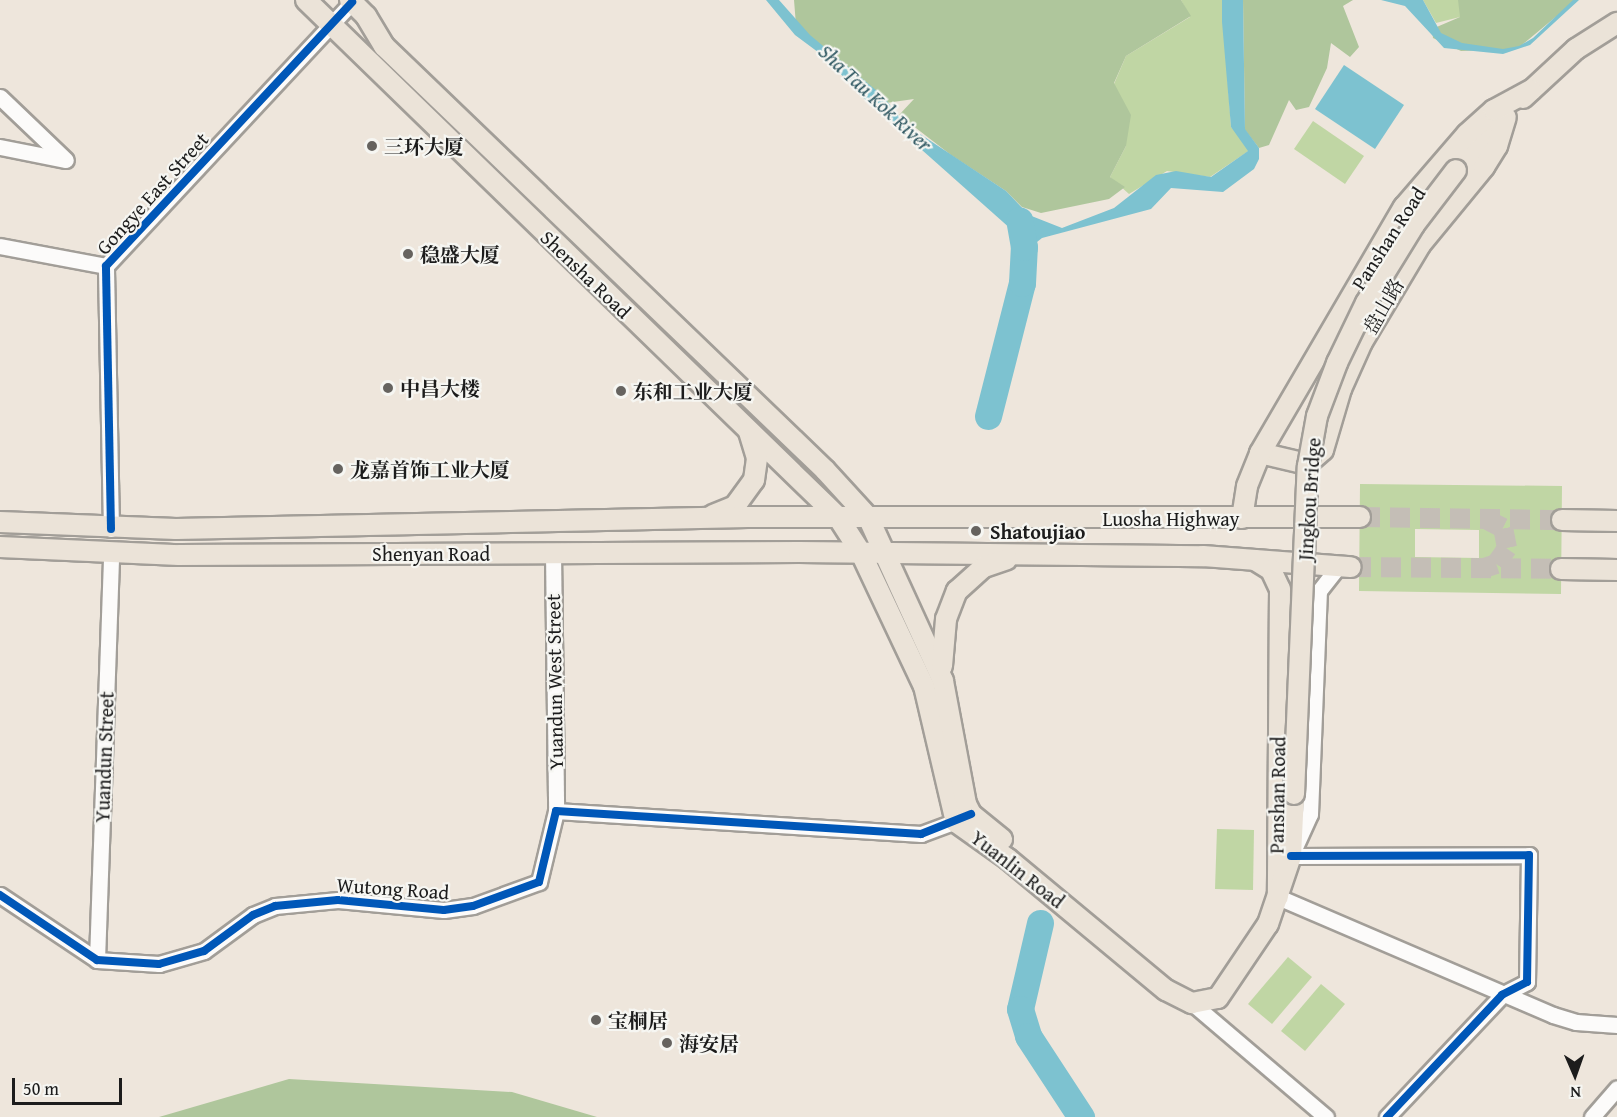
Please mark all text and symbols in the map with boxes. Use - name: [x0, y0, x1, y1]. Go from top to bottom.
- water label: Sha Tau Kok River: [813, 39, 937, 157]
- street label: Gongye East Street: [91, 127, 213, 259]
- place label: 三环大厦: [384, 134, 464, 158]
- marker: 三环大厦: [365, 139, 379, 153]
- street label: Panshan Road: [1346, 182, 1430, 294]
- street label: Shensha Road: [536, 225, 636, 323]
- place label: 稳盛大厦: [420, 242, 500, 266]
- marker: 稳盛大厦: [401, 247, 415, 261]
- street label: 盘山路: [1358, 274, 1408, 338]
- place label: 中昌大楼: [400, 376, 480, 400]
- place label: 东和工业大厦: [633, 379, 753, 403]
- marker: 中昌大楼: [381, 381, 395, 395]
- marker: 东和工业大厦: [614, 384, 628, 398]
- street label: Jingkou Bridge: [1293, 437, 1325, 561]
- place label: 龙嘉首饰工业大厦: [350, 457, 510, 481]
- marker: 龙嘉首饰工业大厦: [331, 462, 345, 476]
- street label: Luosha Highway: [1102, 506, 1240, 530]
- place label: Shatoujiao: [990, 519, 1085, 543]
- marker: Shatoujiao: [967, 522, 985, 540]
- street label: Shenyan Road: [372, 541, 490, 565]
- street label: Yuandun West Street: [540, 594, 568, 770]
- street label: Yuandun Street: [90, 691, 118, 823]
- street label: Panshan Road: [1264, 736, 1290, 854]
- street label: Yuanlin Road: [966, 825, 1070, 913]
- street label: Wutong Road: [336, 872, 450, 904]
- place label: 宝桐居: [608, 1008, 668, 1032]
- marker: 宝桐居: [589, 1013, 603, 1027]
- place label: 海安居: [679, 1031, 739, 1055]
- marker: 海安居: [660, 1036, 674, 1050]
- north arrow: [1545, 1045, 1605, 1105]
- scale bar: [15, 1066, 124, 1104]
- text: 50 m: [23, 1075, 59, 1102]
- text: N: [1570, 1081, 1581, 1105]

